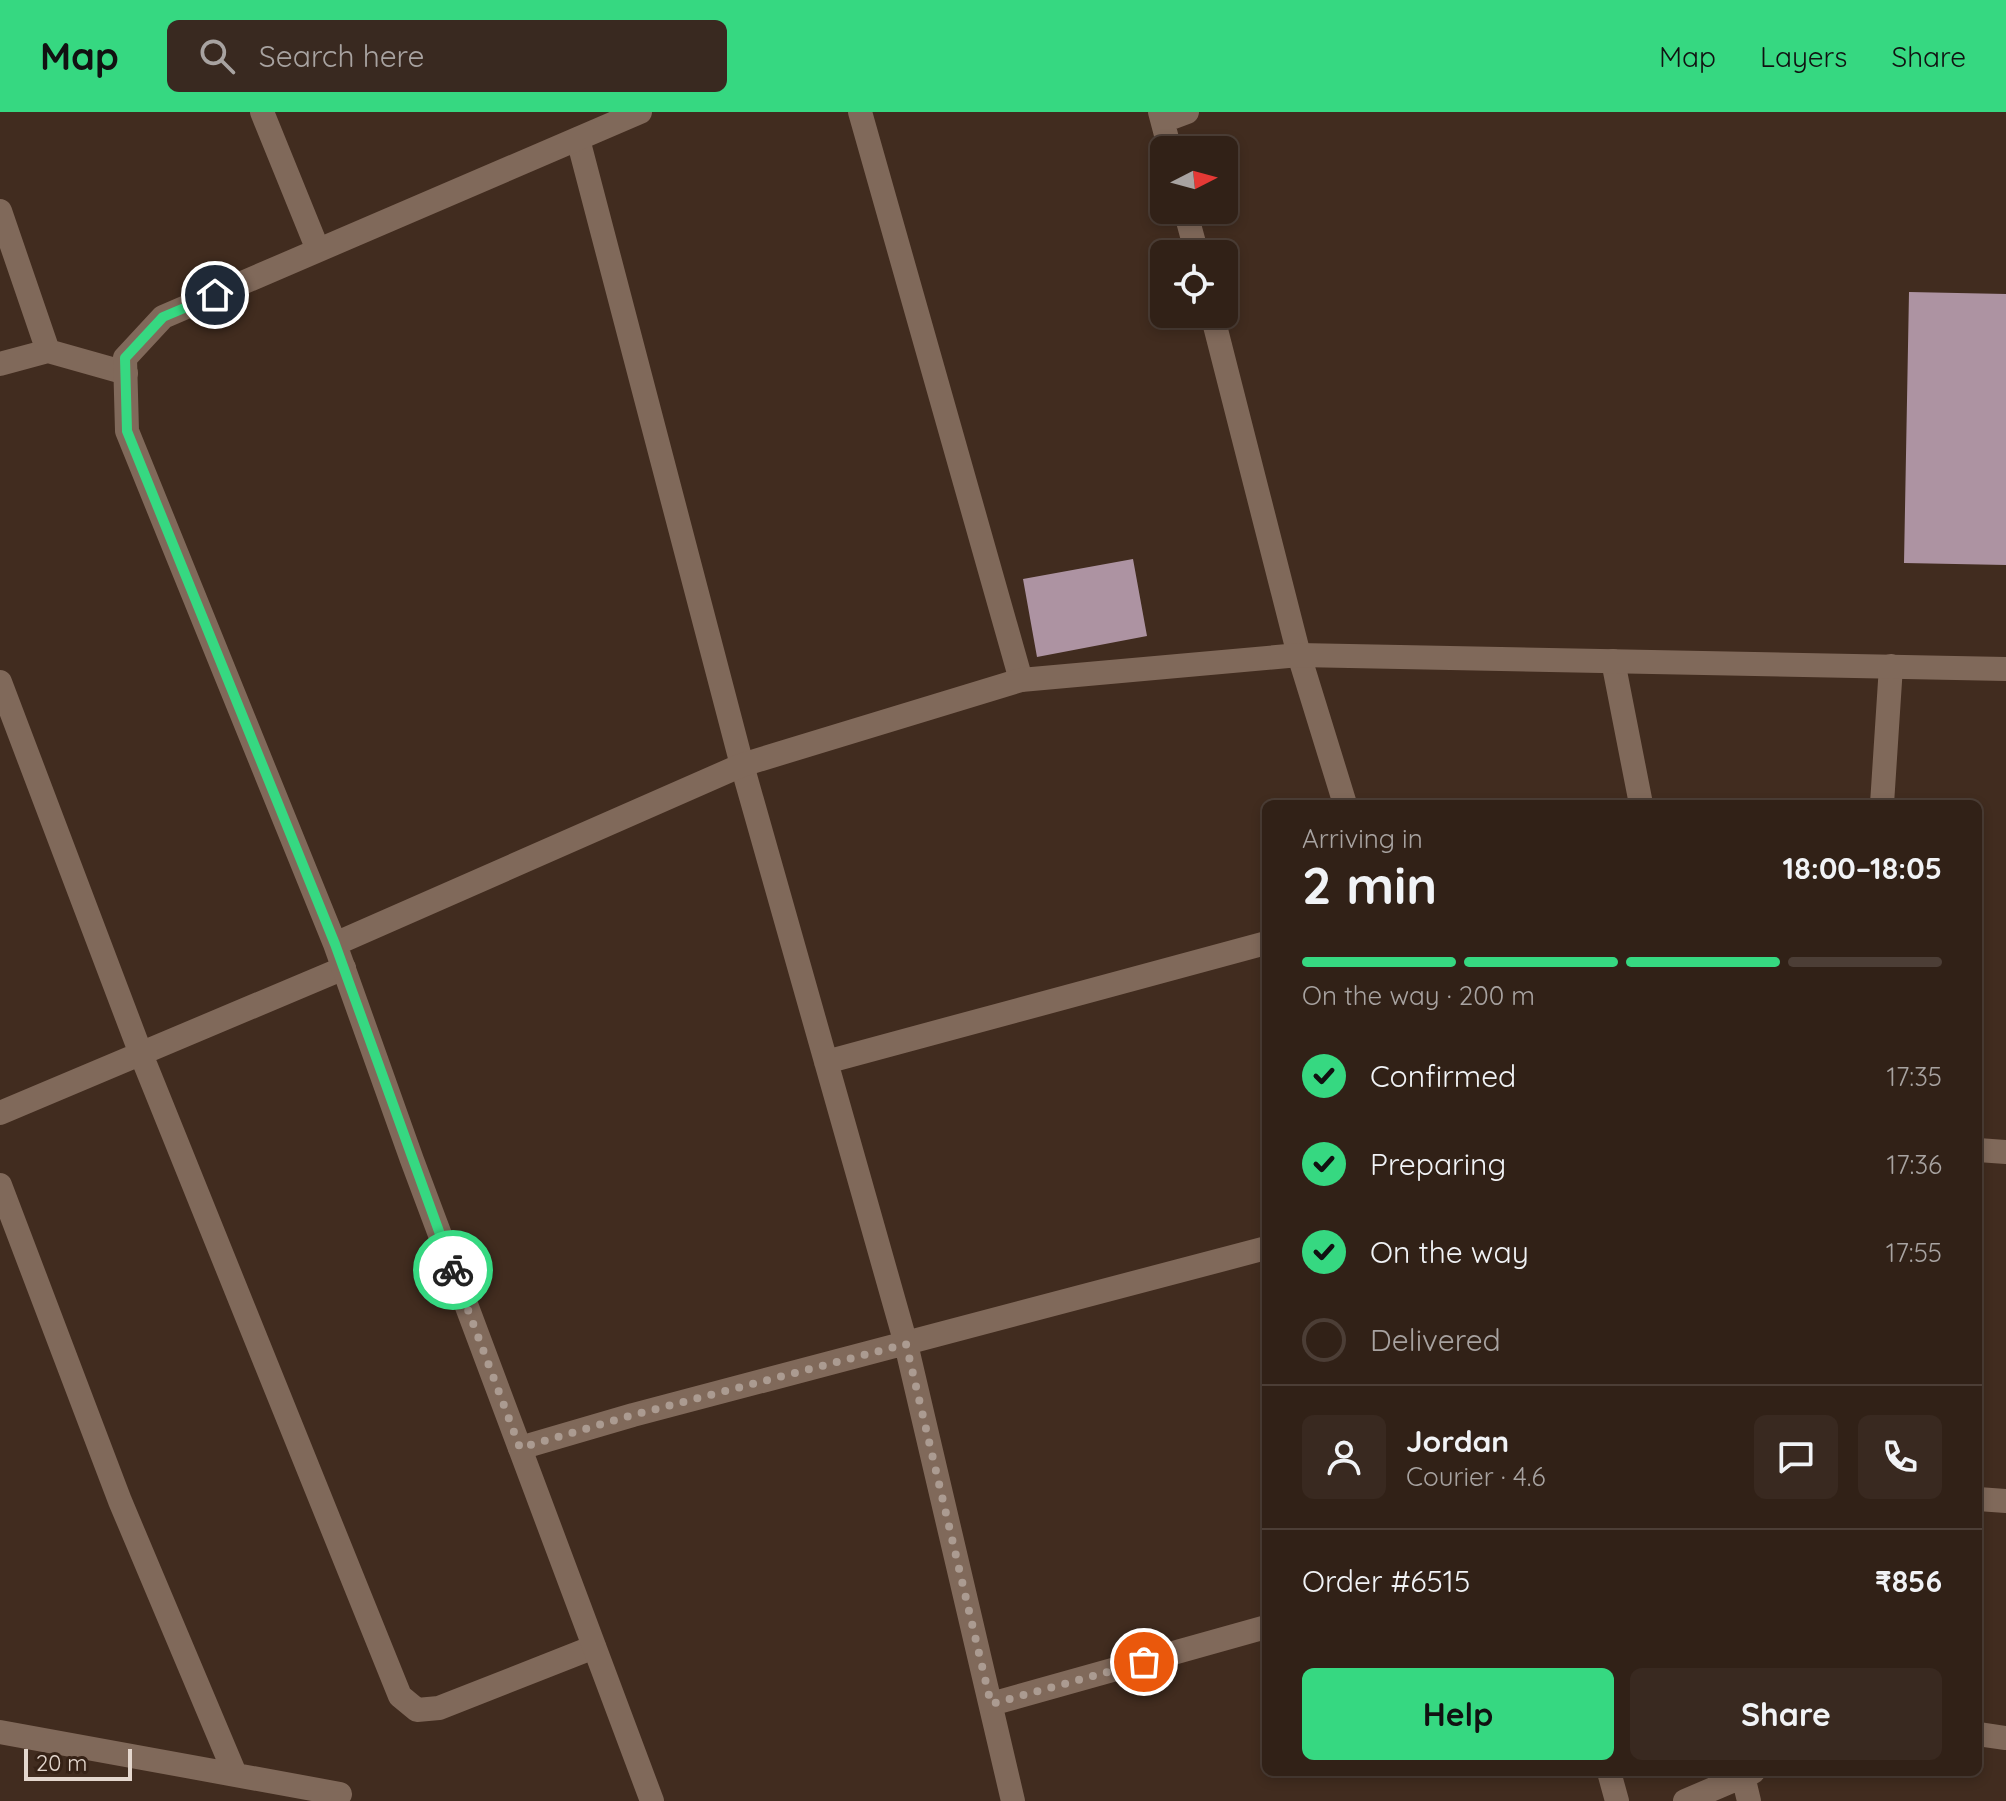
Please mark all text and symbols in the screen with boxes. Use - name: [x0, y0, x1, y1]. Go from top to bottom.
- search box: [167, 20, 727, 92]
- text: Map: [40, 32, 119, 80]
- icon: search: [195, 34, 239, 78]
- text: Search here: [259, 37, 424, 75]
- text: Map: [1659, 39, 1716, 74]
- text: Layers: [1760, 39, 1847, 74]
- text: Share: [1891, 39, 1966, 74]
- north arrow: [1150, 136, 1238, 224]
- map controls: [1150, 136, 1238, 328]
- button: locate: [1150, 240, 1238, 328]
- pin: [181, 261, 249, 329]
- icon: home: [193, 273, 237, 317]
- text: Arriving in: [1302, 822, 1423, 855]
- text: 18:00–18:05: [1783, 849, 1942, 887]
- text: 2 min: [1302, 852, 1437, 917]
- text: On the way · 200 m: [1302, 979, 1535, 1012]
- icon: check: [1302, 1054, 1346, 1098]
- text: Confirmed: [1370, 1057, 1516, 1095]
- text: 17:35: [1886, 1060, 1942, 1093]
- icon: check: [1302, 1142, 1346, 1186]
- text: Preparing: [1370, 1145, 1506, 1183]
- text: 17:36: [1887, 1148, 1942, 1181]
- courier: [413, 1230, 493, 1310]
- icon: check: [1302, 1230, 1346, 1274]
- text: On the way: [1370, 1233, 1529, 1271]
- text: 17:55: [1886, 1236, 1942, 1269]
- icon: bike: [431, 1248, 475, 1292]
- text: Delivered: [1370, 1321, 1501, 1359]
- button: person: [1302, 1415, 1386, 1499]
- button: chat: [1754, 1415, 1838, 1499]
- button: phone: [1858, 1415, 1942, 1499]
- text: Jordan: [1406, 1422, 1509, 1460]
- text: Courier · 4.6: [1406, 1460, 1545, 1493]
- text: Order #6515: [1302, 1562, 1470, 1600]
- text: ₹856: [1875, 1562, 1942, 1600]
- pin: [1110, 1628, 1178, 1696]
- icon: bag: [1122, 1640, 1166, 1684]
- button: Help: [1302, 1668, 1614, 1760]
- button: Share: [1630, 1668, 1942, 1760]
- scale bar: [24, 1745, 132, 1781]
- text: 20 m: [36, 1749, 87, 1777]

